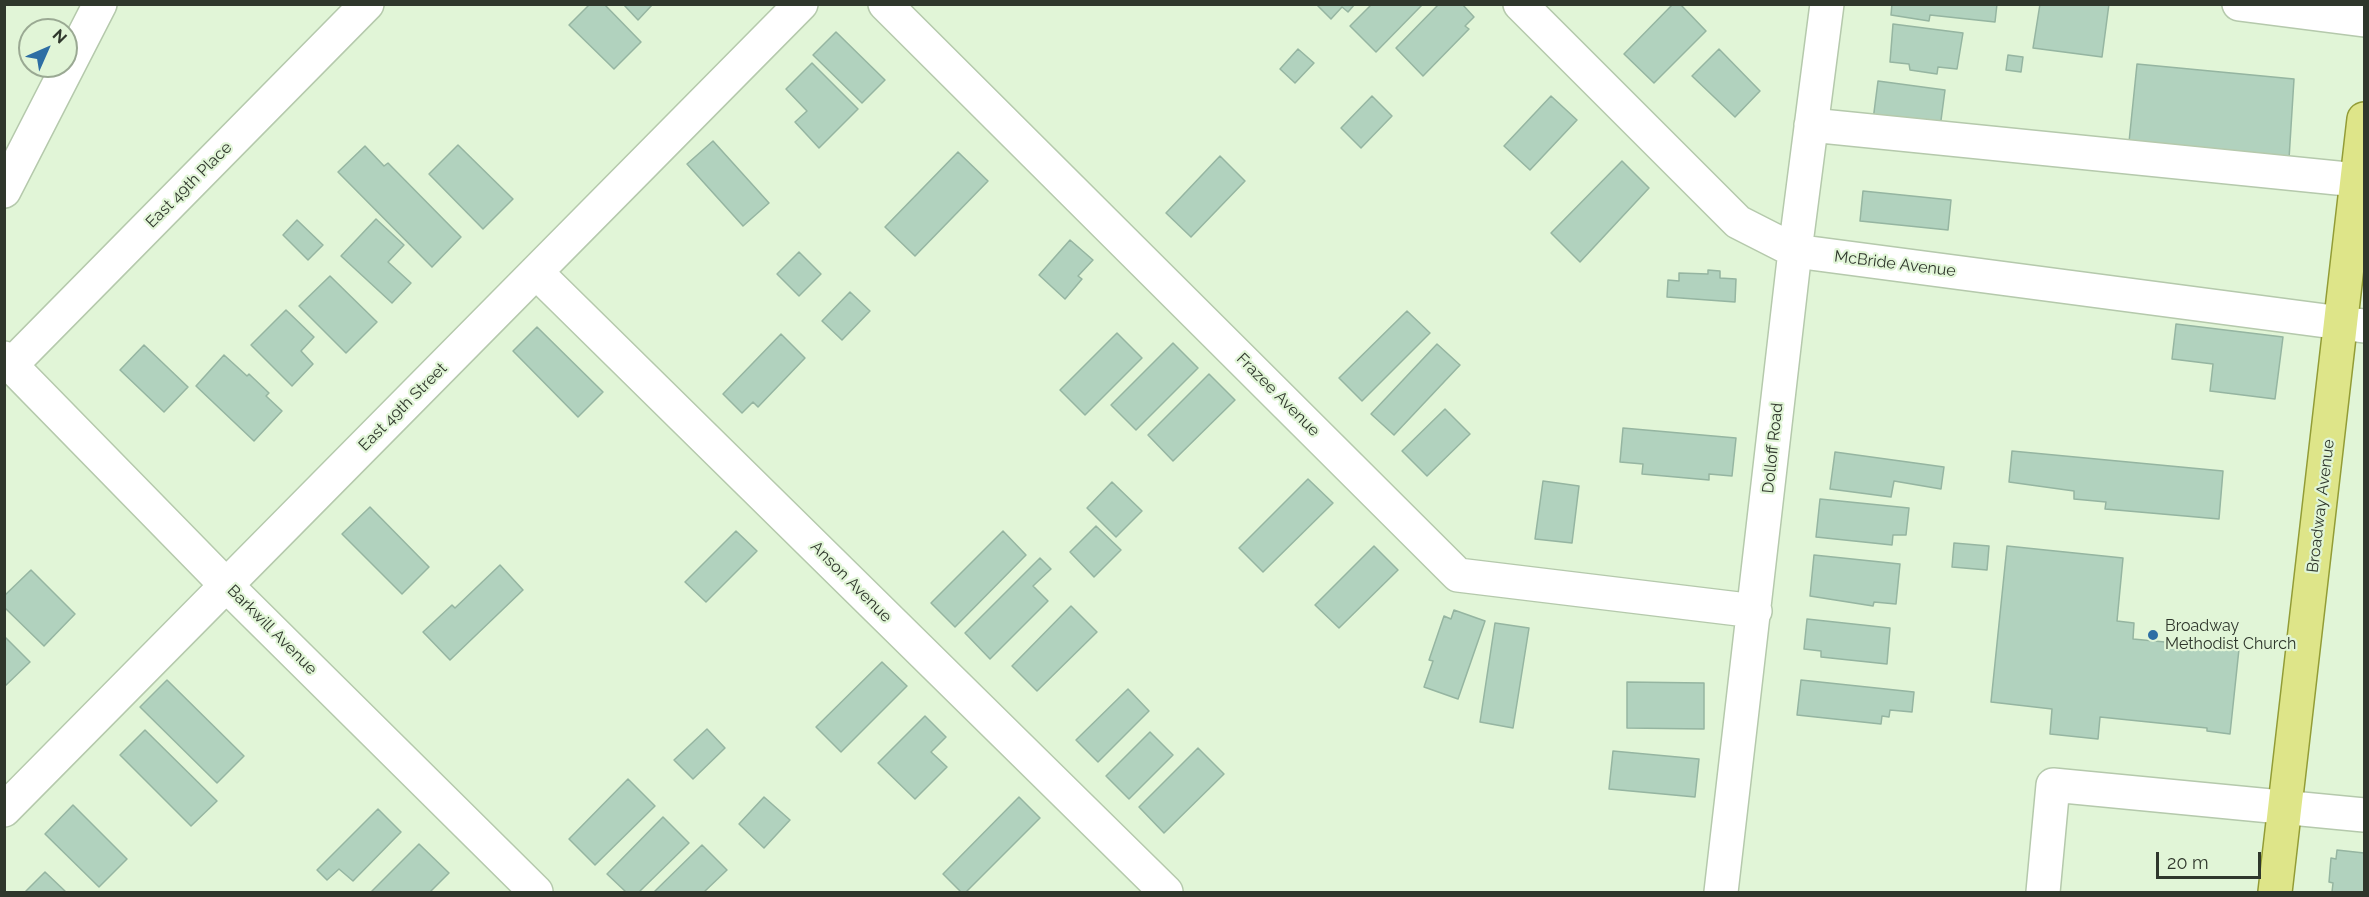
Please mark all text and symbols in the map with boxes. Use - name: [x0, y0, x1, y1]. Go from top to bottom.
- north arrow: [18, 18, 78, 78]
- text: N: [49, 25, 71, 47]
- street label: East 49th Place: [142, 138, 236, 232]
- street label: McBride Avenue: [1833, 247, 1957, 281]
- street label: Frazee Avenue: [1232, 349, 1324, 441]
- street label: East 49th Street: [355, 359, 451, 455]
- street label: Dolloff Road: [1759, 402, 1787, 494]
- street label: Broadway Avenue: [2303, 438, 2339, 574]
- street label: Anson Avenue: [806, 537, 896, 627]
- street label: Barkwill Avenue: [223, 581, 321, 679]
- place label: Broadway Methodist Church: [2165, 616, 2296, 654]
- marker: Broadway Methodist Church: [2146, 628, 2160, 642]
- scale bar: [2159, 840, 2264, 878]
- text: 20 m: [2167, 852, 2209, 873]

